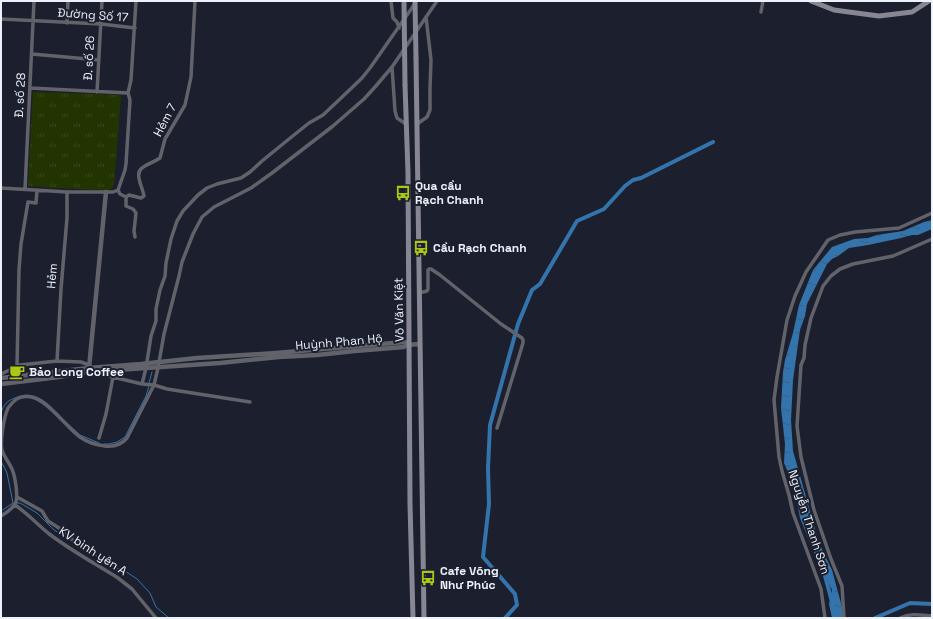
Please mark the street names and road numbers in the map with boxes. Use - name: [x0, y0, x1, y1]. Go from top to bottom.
- street label: Đường Số 17: [57, 5, 129, 25]
- street label: Đ. số 26: [80, 35, 98, 81]
- street label: Đ. số 28: [11, 72, 29, 118]
- street label: Hẻm 7: [150, 101, 180, 139]
- street label: Hẻm: [43, 263, 61, 289]
- street label: Võ Văn Kiệt: [390, 278, 408, 342]
- street label: Huỳnh Phan Hộ: [295, 330, 383, 354]
- street label: Nguyễn Thanh Sơn: [785, 468, 833, 576]
- street label: KV bình yên A: [56, 523, 131, 579]

